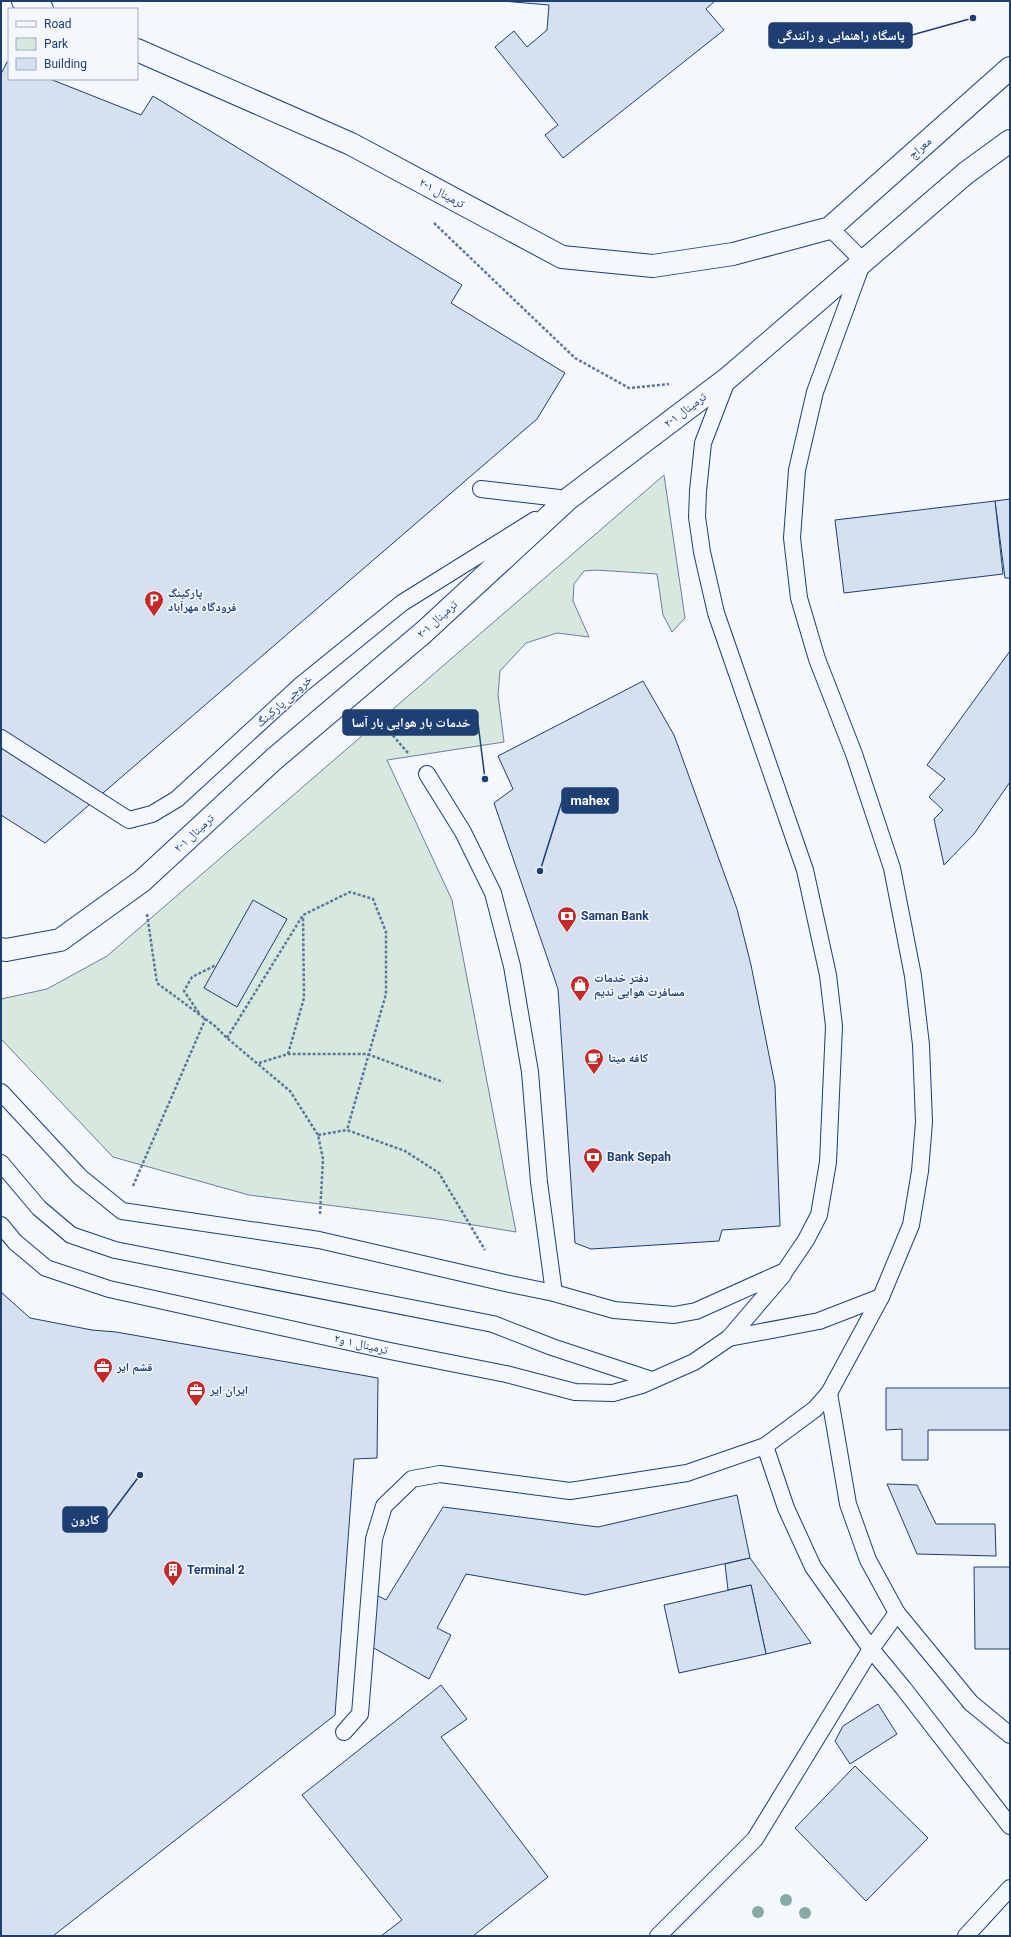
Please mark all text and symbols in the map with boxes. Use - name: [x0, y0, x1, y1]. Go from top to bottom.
- legend: [8, 8, 138, 80]
- text: Road: [44, 17, 72, 31]
- callout: پاسگاه راهنمایی و رانندگی: [769, 23, 912, 48]
- text: پاسگاه راهنمایی و رانندگی: [777, 28, 905, 44]
- text: Park: [44, 37, 69, 51]
- text: Building: [44, 57, 87, 71]
- street label: معراج: [906, 134, 934, 162]
- street label: ترمینال ۱-۲: [417, 175, 468, 211]
- street label: ترمینال ۱-۲: [661, 389, 709, 431]
- place label: پارکینگ فرودگاه مهرآباد: [168, 586, 236, 614]
- parking icon: پارکینگ فرودگاه مهرآباد: [143, 589, 165, 617]
- street label: ترمینال ۱-۲: [414, 597, 461, 641]
- street label: خروجی پارکینگ: [253, 672, 315, 730]
- callout: خدمات بار هوایی بار آسا: [343, 710, 478, 735]
- text: خدمات بار هوایی بار آسا: [351, 715, 471, 731]
- callout: mahex: [562, 788, 618, 813]
- text: mahex: [570, 793, 610, 808]
- street label: ترمینال ۱-۲: [171, 811, 217, 855]
- bank icon: Saman Bank: [556, 905, 578, 933]
- place label: Saman Bank: [581, 909, 649, 923]
- place label: دفتر خدمات مسافرت هوایی ندیم: [594, 971, 685, 1000]
- shop icon: دفتر خدمات مسافرت هوایی ندیم: [569, 974, 591, 1002]
- cafe icon: کافه میتا: [583, 1047, 605, 1075]
- place label: کافه میتا: [608, 1051, 649, 1065]
- bank icon: Bank Sepah: [582, 1146, 604, 1174]
- place label: Bank Sepah: [607, 1150, 671, 1164]
- street label: ترمینال ۱ و۲: [333, 1331, 390, 1357]
- office icon: قشم ایر: [92, 1356, 114, 1384]
- place label: قشم ایر: [116, 1360, 152, 1375]
- office icon: ایران ایر: [185, 1379, 207, 1407]
- place label: ایران ایر: [209, 1383, 248, 1398]
- callout: کارون: [63, 1507, 107, 1532]
- text: کارون: [71, 1512, 100, 1527]
- building icon: Terminal 2: [162, 1559, 184, 1587]
- place label: Terminal 2: [187, 1563, 245, 1577]

